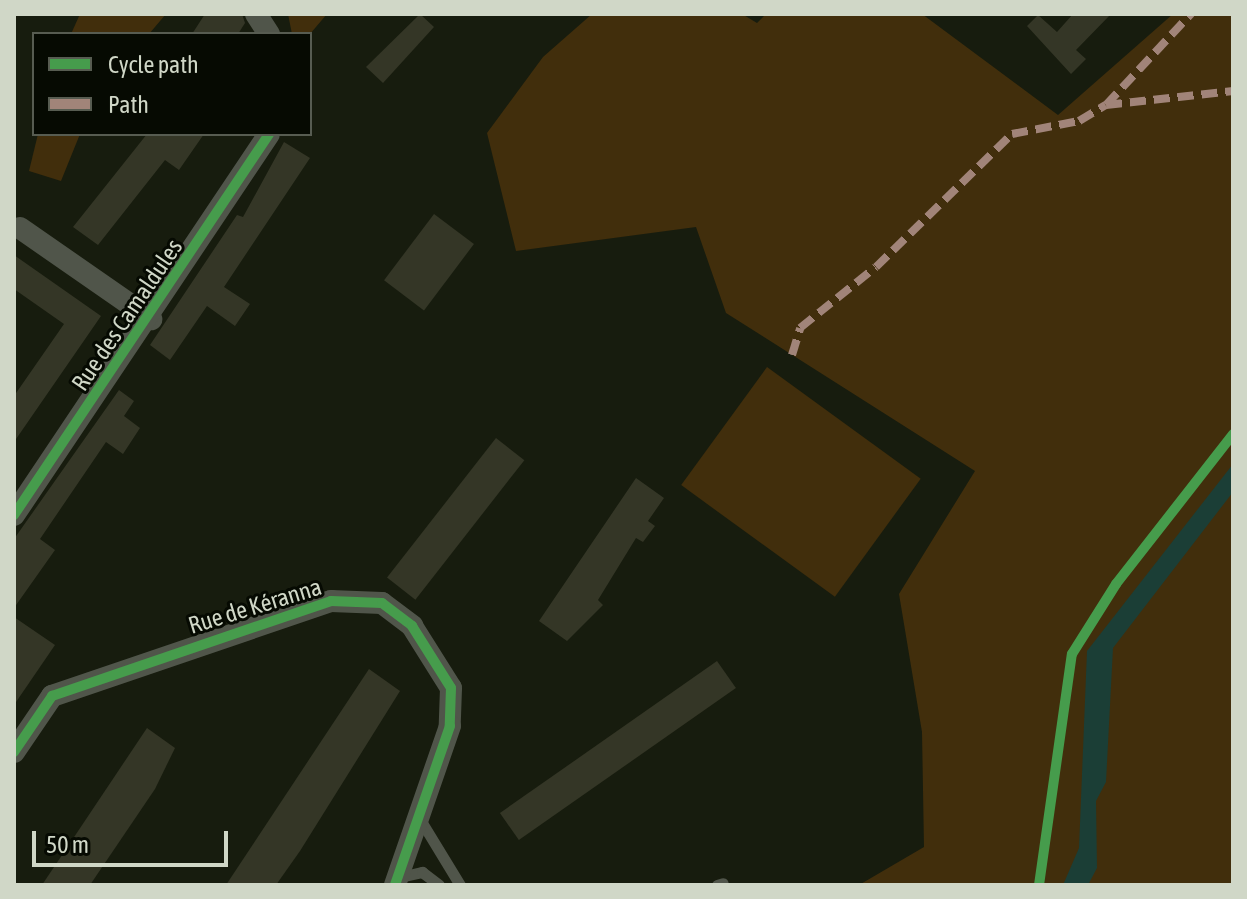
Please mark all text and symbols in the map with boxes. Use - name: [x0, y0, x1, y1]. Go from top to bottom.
- legend: [32, 32, 312, 136]
- text: Cycle path: [108, 51, 199, 78]
- text: Path: [108, 91, 149, 118]
- street label: Rue des Camaldules: [66, 234, 188, 396]
- street label: Rue de Kéranna: [185, 572, 325, 640]
- scale bar: [36, 815, 232, 865]
- text: 50 m: [46, 831, 89, 858]

